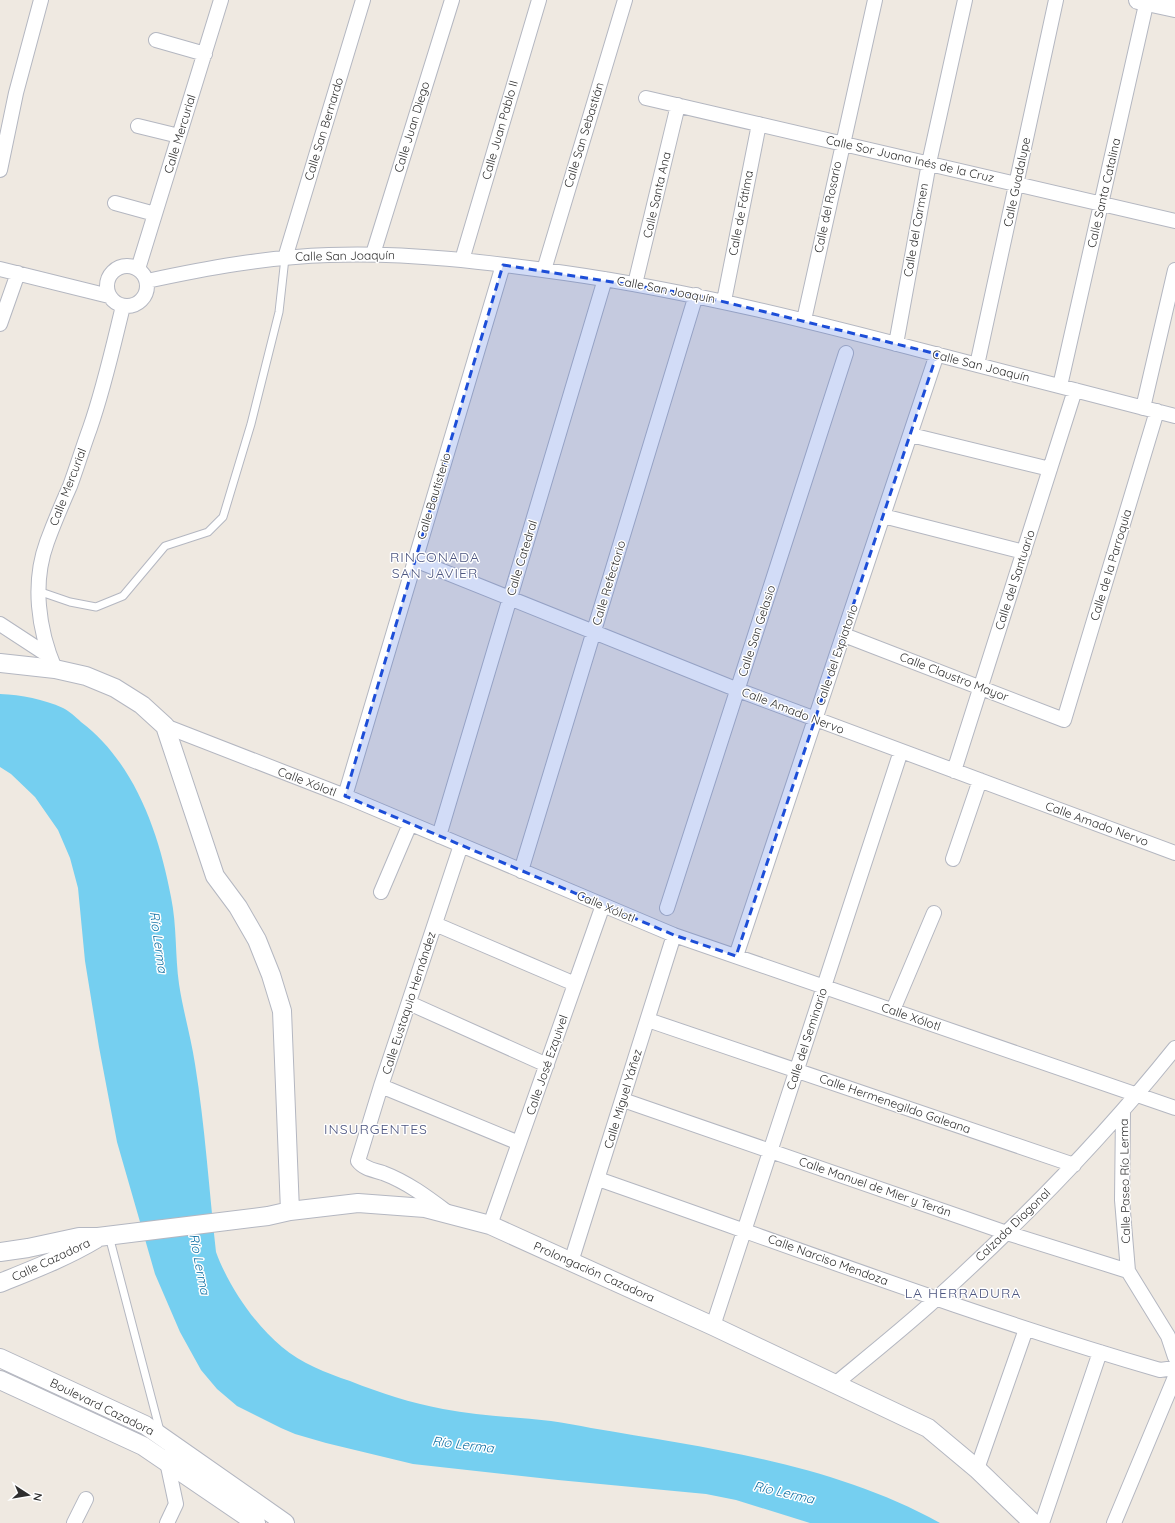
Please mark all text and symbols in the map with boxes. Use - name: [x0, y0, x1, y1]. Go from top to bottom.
- street label: Calle San Bernardo: [301, 75, 346, 182]
- street label: Calle Juan Pablo II: [478, 79, 521, 181]
- street label: Calle Juan Diego: [391, 80, 432, 174]
- street label: Calle San Sebastián: [560, 80, 607, 189]
- street label: Calle Mercurial: [160, 93, 199, 175]
- street label: Calle Sor Juana Inés de la Cruz: [825, 132, 996, 185]
- street label: Calle Guadalupe: [1000, 136, 1033, 228]
- street label: Calle Santa Catalina: [1084, 137, 1123, 249]
- street label: Calle Santa Ana: [639, 150, 674, 240]
- street label: Calle del Rosario: [810, 160, 845, 254]
- street label: Calle de Fátima: [725, 169, 756, 257]
- street label: Calle del Carmen: [900, 182, 931, 278]
- street label: Calle San Joaquín: [295, 247, 395, 264]
- street label: Calle San Joaquín: [616, 273, 717, 306]
- street label: Calle San Joaquín: [931, 346, 1031, 385]
- street label: Calle Mercurial: [46, 446, 89, 528]
- street label: Calle Bautisterio: [413, 451, 454, 541]
- street label: Calle de la Parroquia: [1086, 507, 1135, 622]
- street label: Calle Catedral: [503, 518, 540, 597]
- street label: Calle del Santuario: [991, 528, 1038, 632]
- street label: Calle Refectorio: [589, 539, 629, 627]
- district label: RINCONADA SAN JAVIER: [390, 548, 480, 582]
- street label: Calle San Gelasio: [735, 583, 778, 679]
- street label: Calle del Expiatorio: [812, 602, 861, 707]
- street label: Calle Claustro Mayor: [898, 649, 1011, 704]
- street label: Calle Amado Nervo: [740, 684, 847, 737]
- street label: Calle Xólotl: [276, 763, 339, 800]
- street label: Calle Amado Nervo: [1044, 798, 1151, 849]
- street label: Calle Xólotl: [575, 888, 638, 926]
- water label: Río Lerma: [147, 910, 171, 975]
- street label: Calle Eustaquio Hernández: [378, 929, 439, 1076]
- street label: Calle del Seminario: [783, 986, 830, 1092]
- street label: Calle Xólotl: [879, 999, 943, 1034]
- street label: Calle José Ezquivel: [522, 1013, 571, 1117]
- street label: Calle Miguel Yáñez: [600, 1047, 645, 1150]
- street label: Calle Hermenegildo Galeana: [817, 1071, 973, 1137]
- street label: Calle Paseo Río Lerma: [1116, 1118, 1133, 1244]
- district label: INSURGENTES: [324, 1120, 428, 1138]
- street label: Calle Manuel de Mier y Terán: [797, 1153, 953, 1220]
- street label: Calzada Diagonal: [972, 1185, 1053, 1264]
- street label: Calle Narciso Mendoza: [766, 1231, 890, 1288]
- water label: Río Lerma: [186, 1232, 214, 1297]
- street label: Calle Cazadora: [9, 1235, 92, 1284]
- street label: Prolongación Cazadora: [531, 1238, 657, 1305]
- district label: LA HERRADURA: [905, 1284, 1021, 1302]
- street label: Boulevard Cazadora: [48, 1375, 157, 1438]
- water label: Río Lerma: [431, 1432, 496, 1456]
- north arrow: [8, 1475, 48, 1515]
- water label: Río Lerma: [752, 1477, 817, 1507]
- text: N: [30, 1492, 45, 1502]

